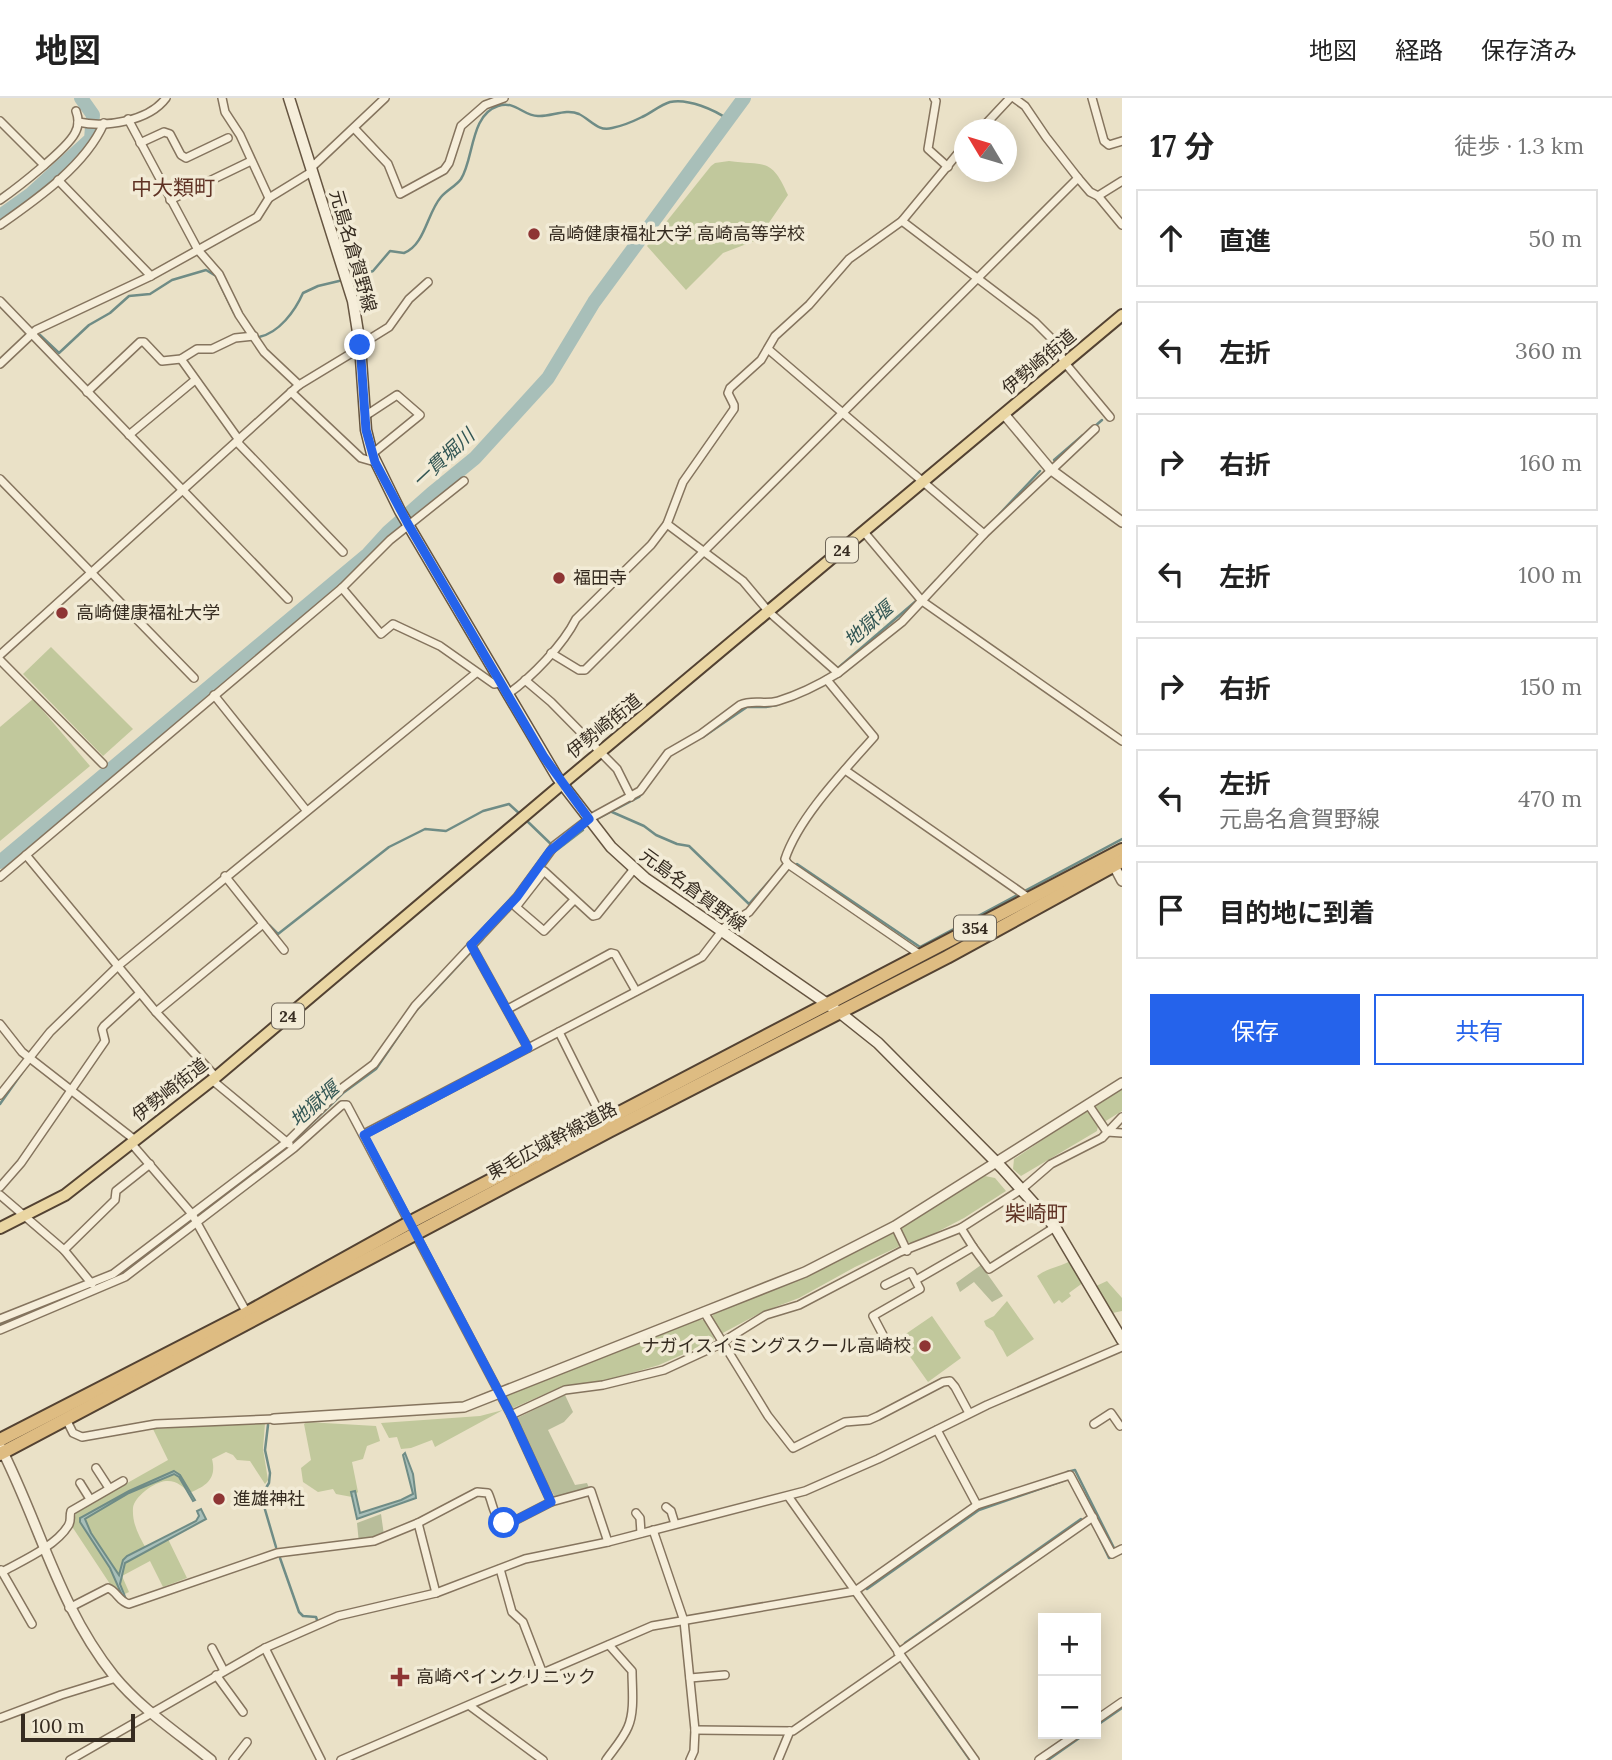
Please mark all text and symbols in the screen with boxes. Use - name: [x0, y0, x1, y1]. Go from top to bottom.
- text: 地図: [35, 29, 101, 71]
- text: 地図: [1309, 35, 1357, 66]
- text: 経路: [1395, 35, 1443, 66]
- text: 保存済み: [1481, 35, 1577, 66]
- north arrow: [954, 119, 1017, 182]
- text: 17 分: [1150, 127, 1214, 165]
- text: 徒歩 · 1.3 km: [1454, 131, 1584, 160]
- district label: 中大類町: [131, 174, 215, 201]
- street label: 元島名倉賀野線: [325, 187, 382, 315]
- icon: ahead: [1152, 219, 1190, 257]
- place label: 高崎健康福祉大学 高崎高等学校: [548, 222, 805, 245]
- text: 直進: [1219, 224, 1271, 257]
- text: 50 m: [1529, 224, 1582, 253]
- marker: 高崎健康福祉大学 高崎高等学校: [526, 226, 542, 242]
- street label: 伊勢崎街道: [997, 324, 1081, 399]
- route end: [344, 329, 375, 360]
- icon: left: [1152, 331, 1190, 369]
- text: 左折: [1219, 336, 1271, 369]
- text: 360 m: [1515, 336, 1582, 365]
- water label: 一貫堀川: [407, 422, 480, 493]
- icon: right: [1152, 443, 1190, 481]
- text: 右折: [1219, 448, 1271, 481]
- text: 160 m: [1519, 448, 1582, 477]
- road number: 24: [826, 538, 858, 562]
- icon: left: [1152, 555, 1190, 593]
- text: 左折: [1219, 560, 1271, 593]
- text: 100 m: [1518, 560, 1582, 589]
- place label: 福田寺: [573, 566, 627, 589]
- marker: 福田寺: [551, 570, 567, 586]
- water label: 地獄堰: [839, 594, 900, 652]
- place label: 高崎健康福祉大学: [76, 601, 220, 624]
- marker: 高崎健康福祉大学: [54, 605, 70, 621]
- icon: right: [1152, 667, 1190, 705]
- text: 右折: [1219, 672, 1271, 705]
- text: 150 m: [1520, 672, 1582, 701]
- street label: 伊勢崎街道: [561, 688, 646, 763]
- text: 左折: [1219, 767, 1271, 800]
- icon: left: [1152, 779, 1190, 817]
- text: 470 m: [1518, 784, 1582, 813]
- text: 元島名倉賀野線: [1219, 804, 1380, 833]
- street label: 元島名倉賀野線: [636, 843, 751, 936]
- icon: arrive: [1152, 891, 1190, 929]
- text: 目的地に到着: [1219, 896, 1375, 929]
- road number: 354: [954, 916, 996, 940]
- button: 保存: [1150, 994, 1360, 1065]
- button: 共有: [1374, 994, 1584, 1065]
- road number: 24: [272, 1004, 304, 1028]
- street label: 伊勢崎街道: [127, 1053, 212, 1126]
- water label: 地獄堰: [285, 1074, 346, 1132]
- street label: 東毛広域幹線道路: [483, 1097, 621, 1185]
- district label: 柴崎町: [1005, 1200, 1068, 1227]
- place label: ナガイスイミングスクール高崎校: [642, 1334, 911, 1357]
- marker: ナガイスイミングスクール高崎校: [917, 1338, 933, 1354]
- place label: 進雄神社: [233, 1487, 305, 1510]
- marker: 進雄神社: [211, 1491, 227, 1507]
- route start: [488, 1507, 519, 1538]
- map controls: [1038, 1613, 1101, 1739]
- button: +: [1038, 1613, 1101, 1676]
- place label: 高崎ペインクリニック: [416, 1665, 596, 1688]
- marker: 高崎ペインクリニック: [390, 1667, 410, 1687]
- button: −: [1038, 1676, 1101, 1739]
- scale bar: [21, 1711, 135, 1743]
- text: 100 m: [32, 1714, 85, 1738]

